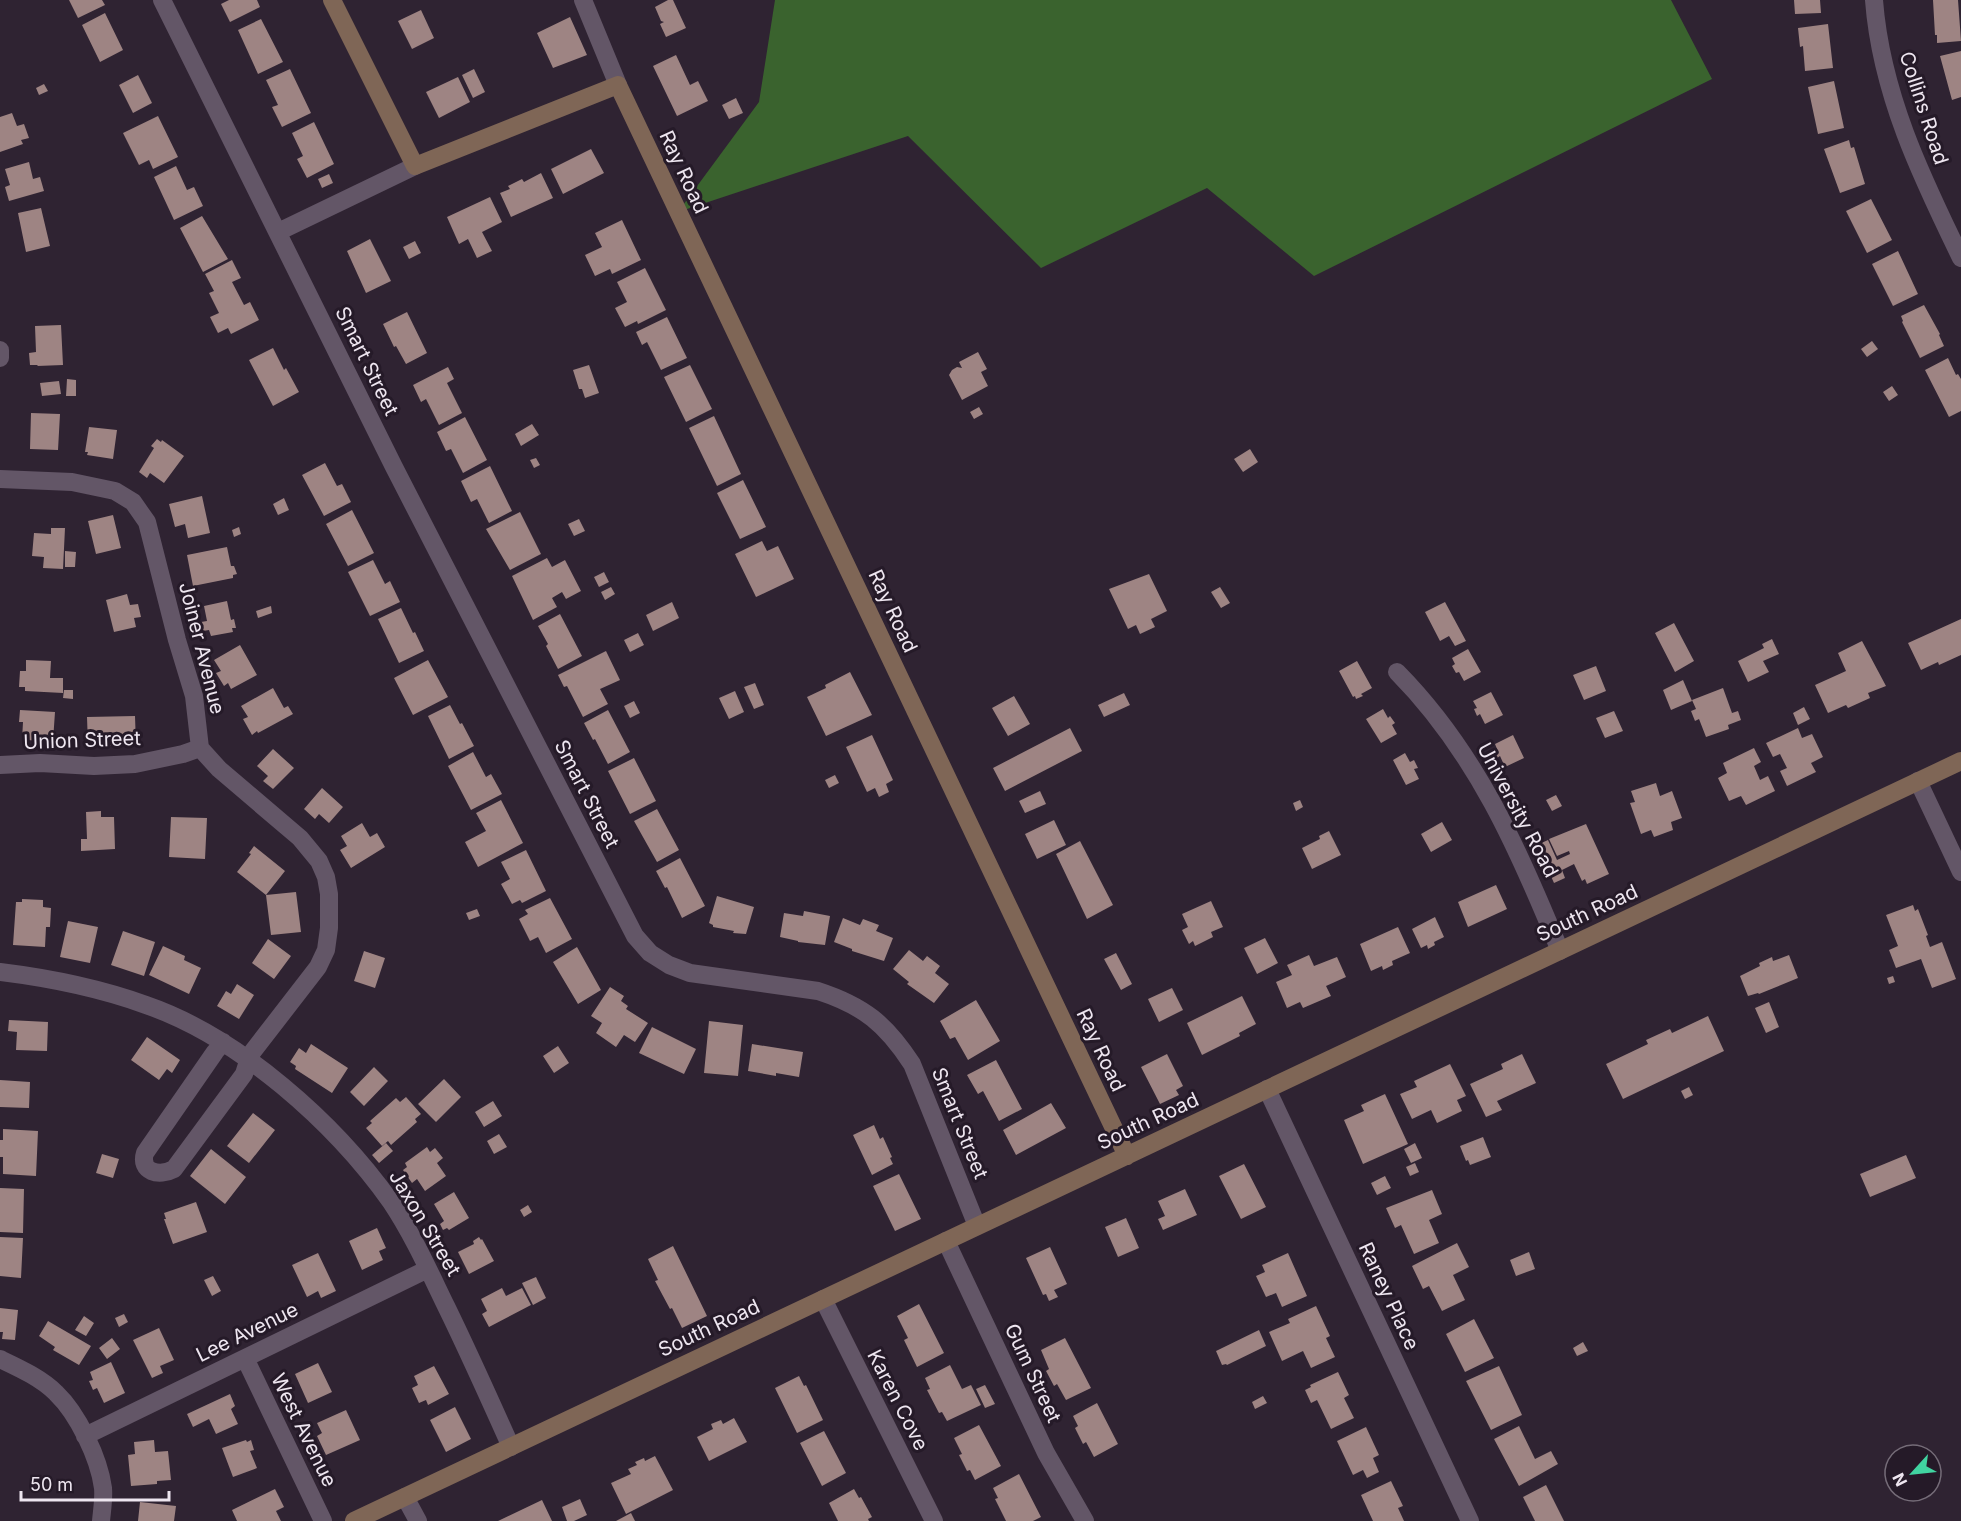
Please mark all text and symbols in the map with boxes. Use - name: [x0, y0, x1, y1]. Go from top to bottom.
- street label: Collins Road: [1894, 48, 1954, 168]
- street label: Ray Road: [654, 127, 714, 217]
- street label: Smart Street: [330, 303, 404, 420]
- street label: Ray Road: [863, 566, 923, 656]
- street label: Joiner Avenue: [174, 580, 230, 716]
- street label: Union Street: [23, 726, 142, 754]
- street label: Smart Street: [550, 736, 625, 852]
- street label: University Road: [1472, 739, 1564, 881]
- street label: South Road: [1533, 879, 1641, 947]
- street label: Ray Road: [1071, 1005, 1131, 1095]
- street label: Smart Street: [927, 1064, 993, 1183]
- street label: South Road: [1094, 1087, 1202, 1155]
- street label: Jaxon Street: [384, 1166, 466, 1281]
- street label: Raney Place: [1354, 1238, 1424, 1354]
- street label: South Road: [655, 1294, 763, 1362]
- street label: Lee Avenue: [192, 1297, 302, 1367]
- street label: Gum Street: [1000, 1320, 1067, 1427]
- street label: Karen Cove: [862, 1346, 934, 1454]
- street label: West Avenue: [266, 1369, 342, 1491]
- north arrow: [1883, 1443, 1943, 1503]
- scale bar: [21, 1464, 170, 1502]
- text: N: [1888, 1470, 1911, 1490]
- text: 50 m: [30, 1474, 73, 1495]

